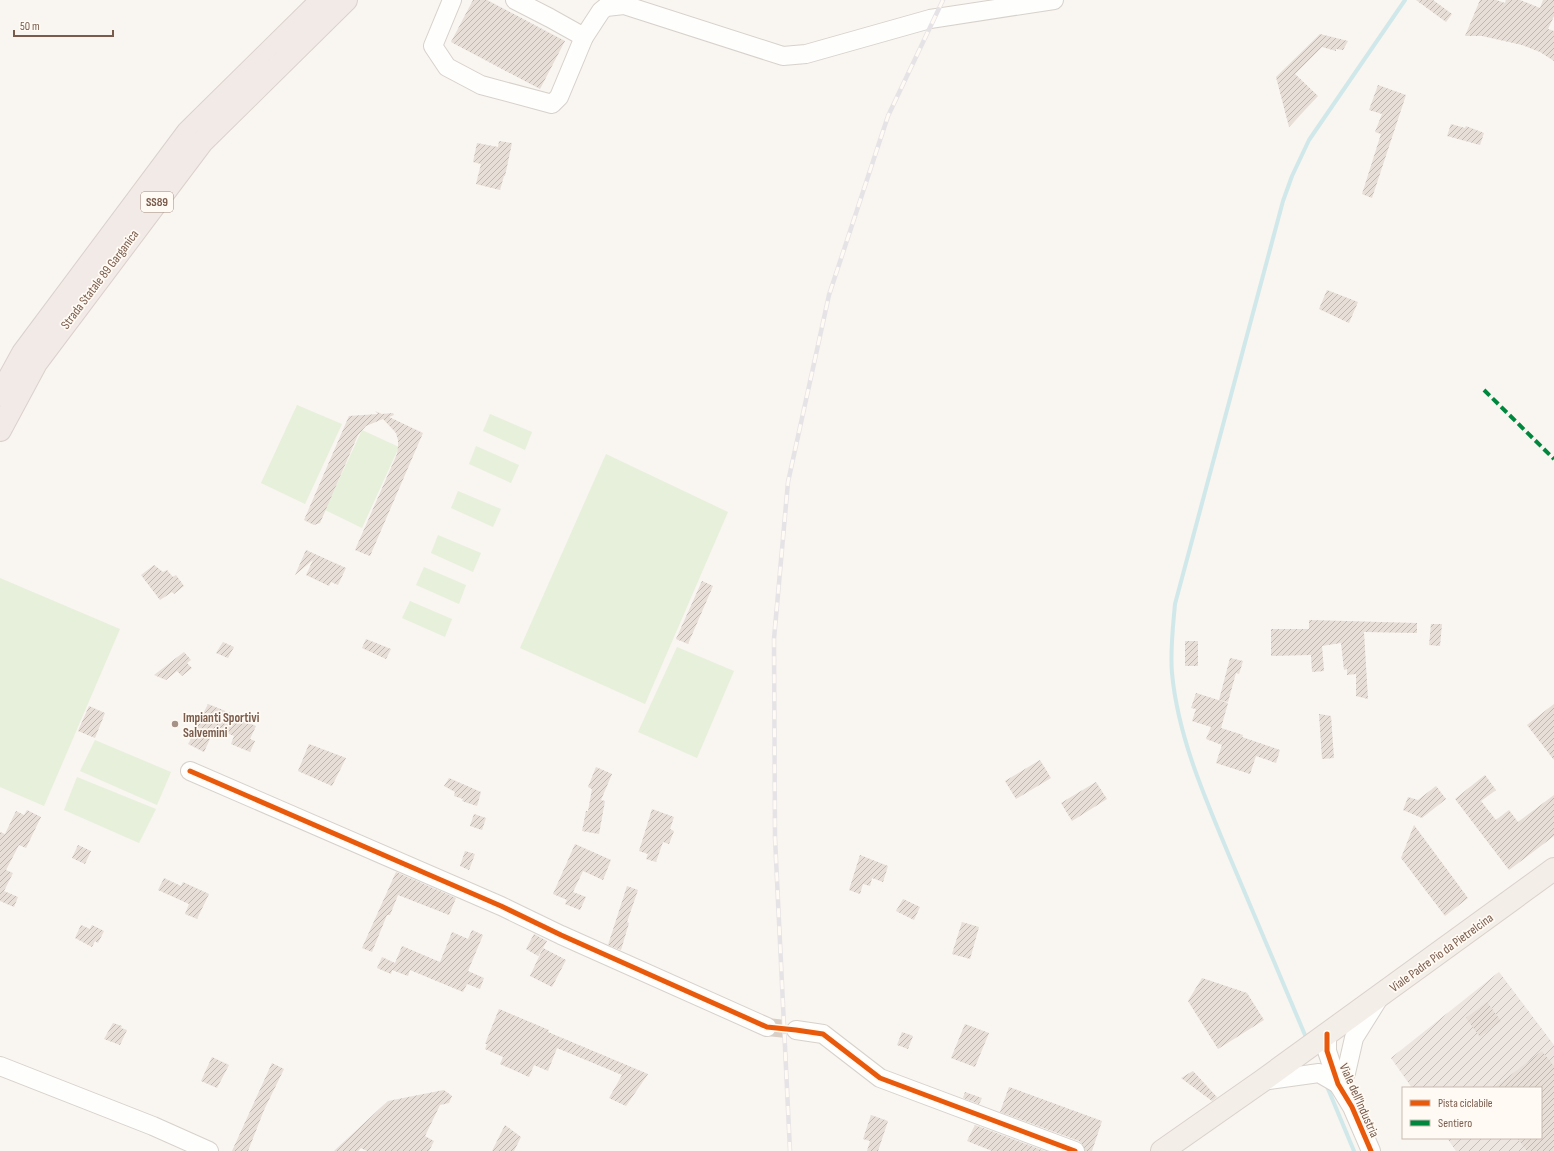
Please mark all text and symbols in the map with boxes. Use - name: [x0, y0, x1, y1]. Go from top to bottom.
- scale bar: [14, 12, 113, 38]
- text: 50 m: [20, 19, 40, 34]
- road number: SS89: [141, 192, 173, 212]
- street label: Strada Statale 89 Garganica: [57, 227, 142, 332]
- place label: Impianti Sportivi Salvemini: [183, 710, 260, 741]
- marker: Impianti Sportivi Salvemini: [170, 719, 180, 729]
- street label: Viale Padre Pio da Pietrelcina: [1387, 910, 1496, 996]
- street label: Viale dell'Industria: [1336, 1061, 1383, 1140]
- legend: [1402, 1087, 1542, 1139]
- text: Pista ciclabile: [1438, 1096, 1493, 1111]
- text: Sentiero: [1438, 1116, 1472, 1131]

